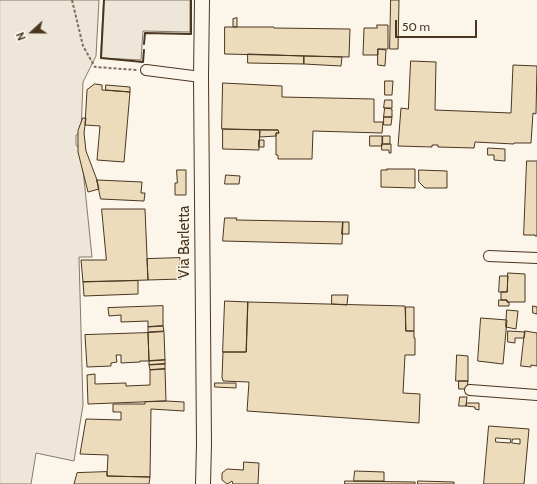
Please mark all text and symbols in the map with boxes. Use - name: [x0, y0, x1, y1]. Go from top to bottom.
- north arrow: [12, 12, 52, 52]
- scale bar: [397, 12, 479, 38]
- text: 50 m: [402, 19, 430, 34]
- text: N: [13, 30, 29, 42]
- street label: Via Barletta: [176, 206, 194, 278]

